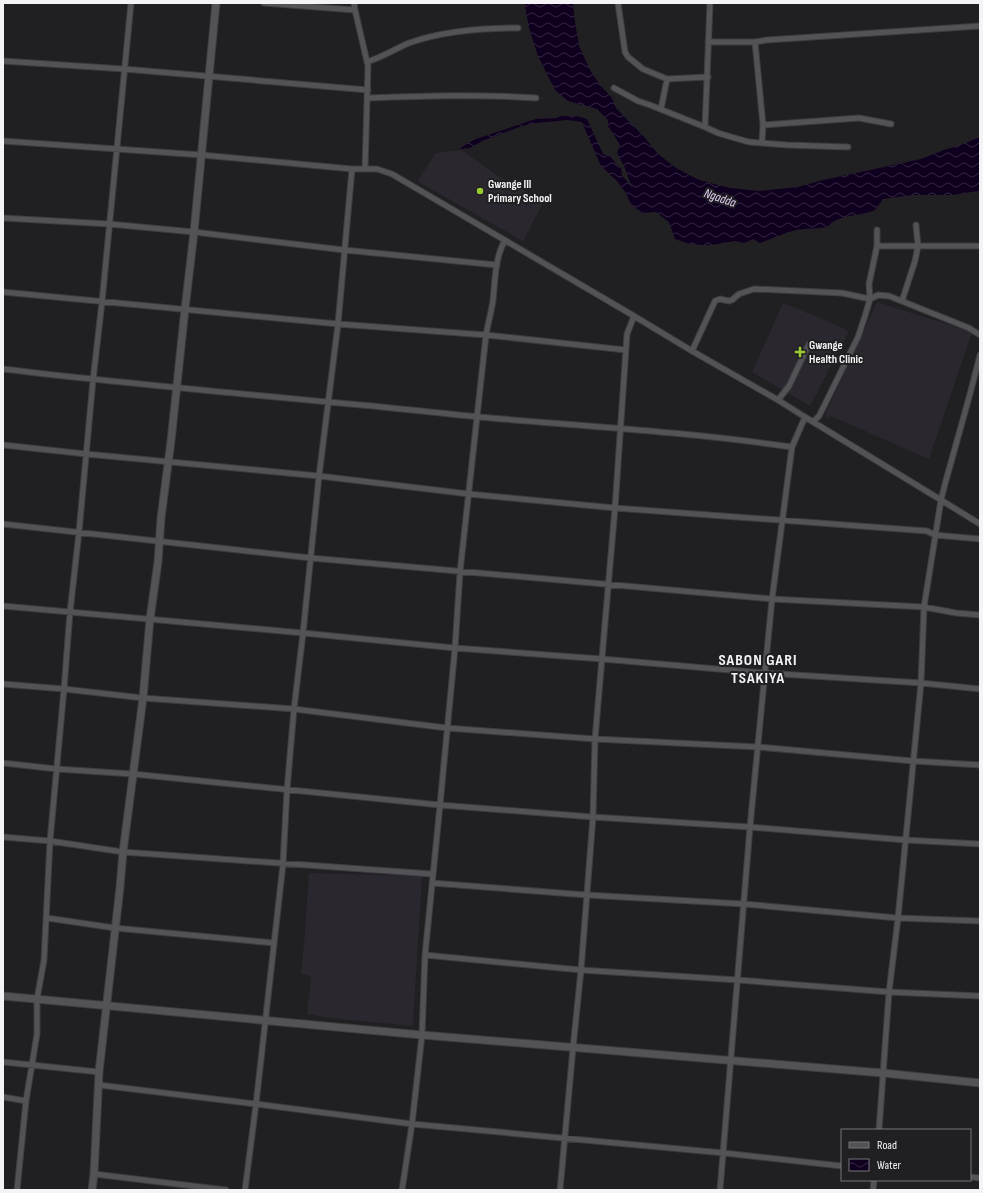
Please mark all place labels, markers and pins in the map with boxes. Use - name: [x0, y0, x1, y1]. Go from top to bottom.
- place label: Gwange III Primary School: [488, 177, 552, 206]
- marker: Gwange III Primary School: [475, 186, 485, 196]
- place label: Gwange Health Clinic: [809, 338, 863, 367]
- marker: Gwange Health Clinic: [794, 346, 806, 358]

